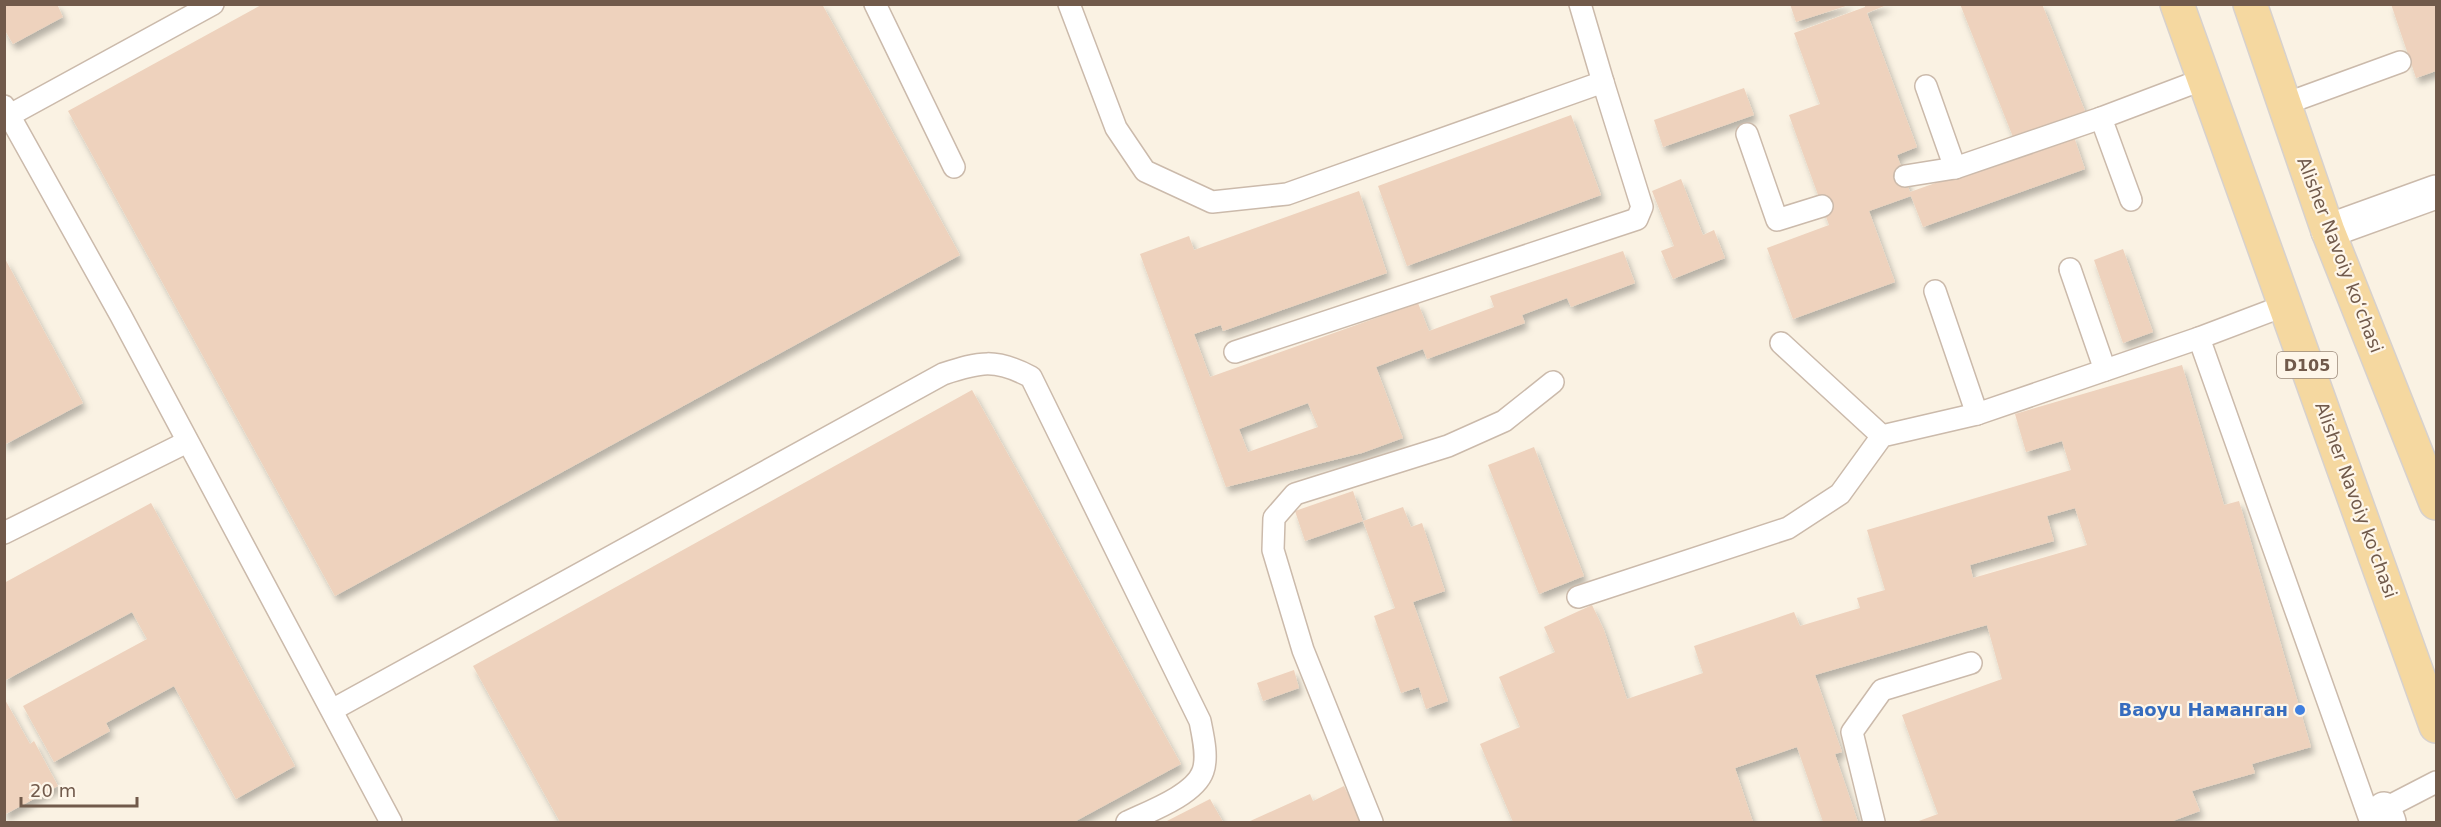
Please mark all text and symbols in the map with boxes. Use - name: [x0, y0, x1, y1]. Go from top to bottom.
- street label: Alisher Navoiy koʻchasi: [2293, 154, 2388, 356]
- road number: D105: [2277, 352, 2337, 378]
- street label: Alisher Navoiy ko'chasi: [2311, 399, 2402, 601]
- place label: Baoyu Наманган: [2118, 699, 2288, 720]
- marker: Baoyu Наманган: [2293, 703, 2307, 717]
- scale bar: [21, 770, 136, 808]
- text: 20 m: [30, 780, 76, 801]

